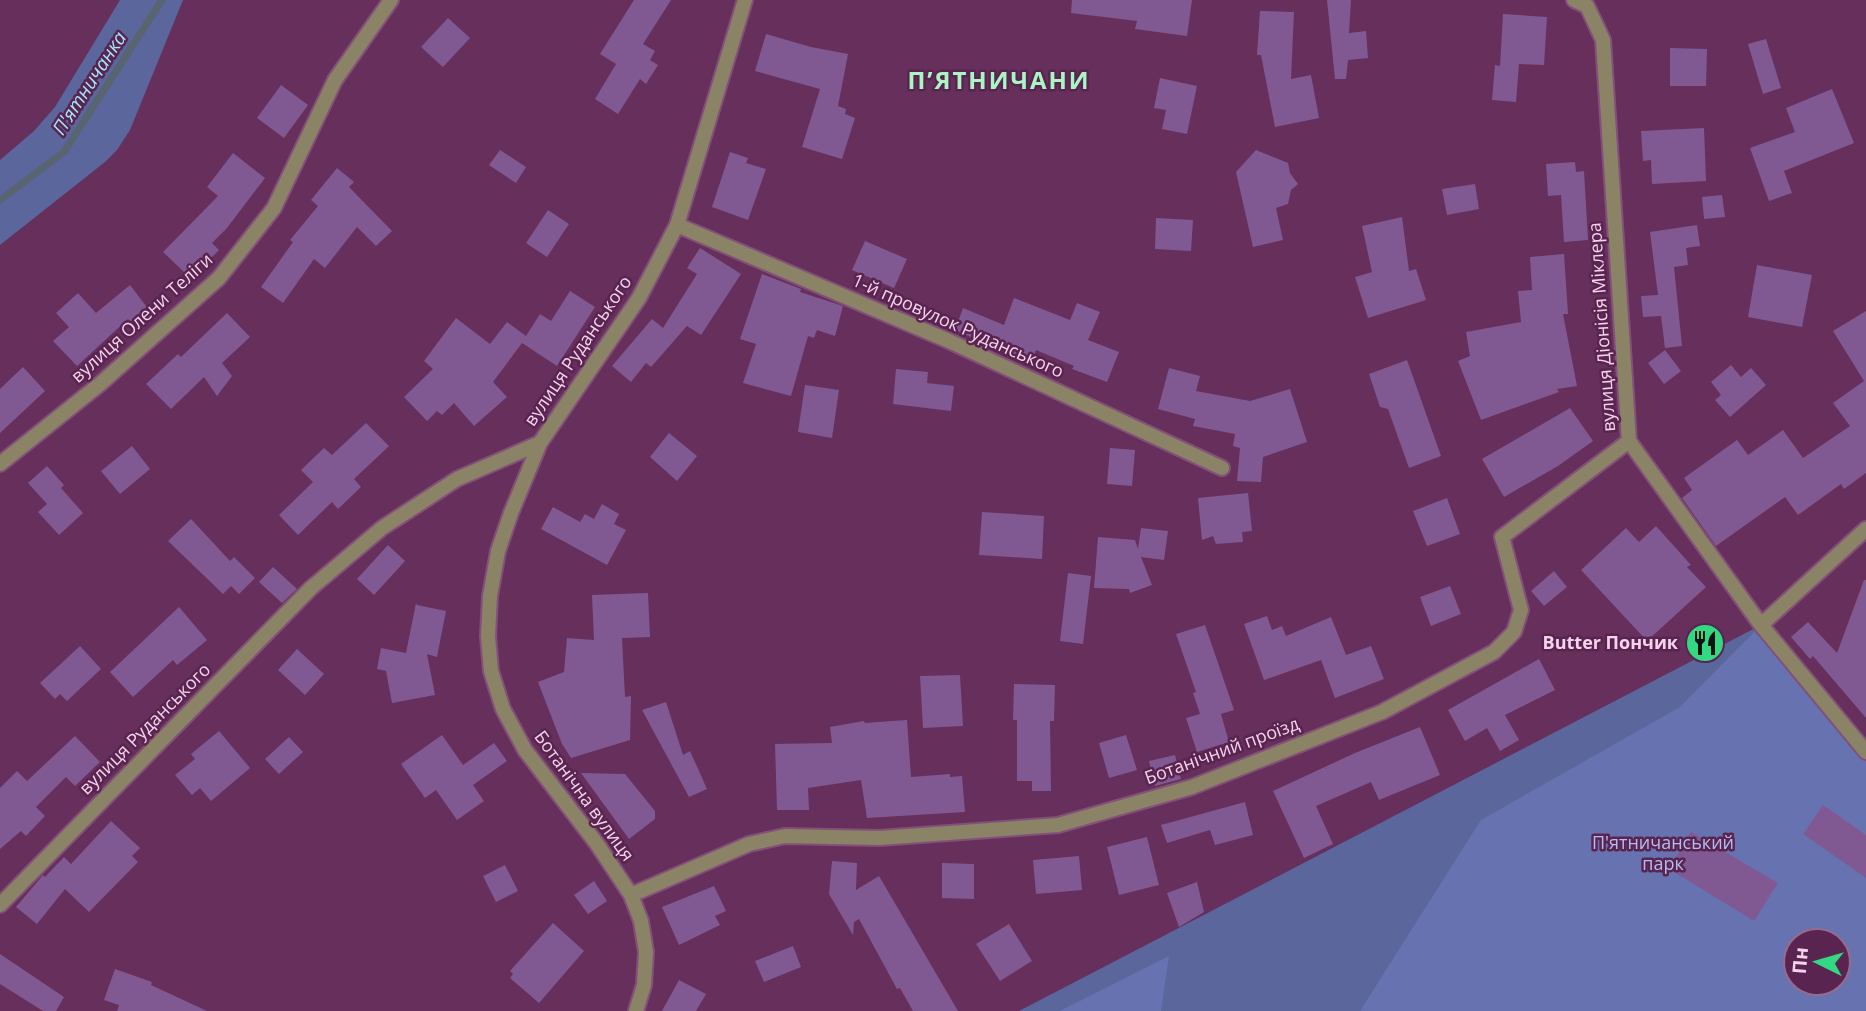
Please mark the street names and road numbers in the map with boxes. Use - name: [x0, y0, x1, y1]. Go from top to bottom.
- street label: вулиця Діонісія Міклера: [1582, 222, 1620, 433]
- street label: вулиця Олени Теліги: [65, 247, 217, 387]
- street label: 1-й провулок Руданського: [849, 268, 1068, 383]
- street label: вулиця Руданського: [518, 271, 636, 430]
- street label: вулиця Руданського: [73, 657, 215, 799]
- street label: Ботанічний проїзд: [1141, 711, 1302, 789]
- street label: Ботанічна вулиця: [529, 725, 640, 865]

